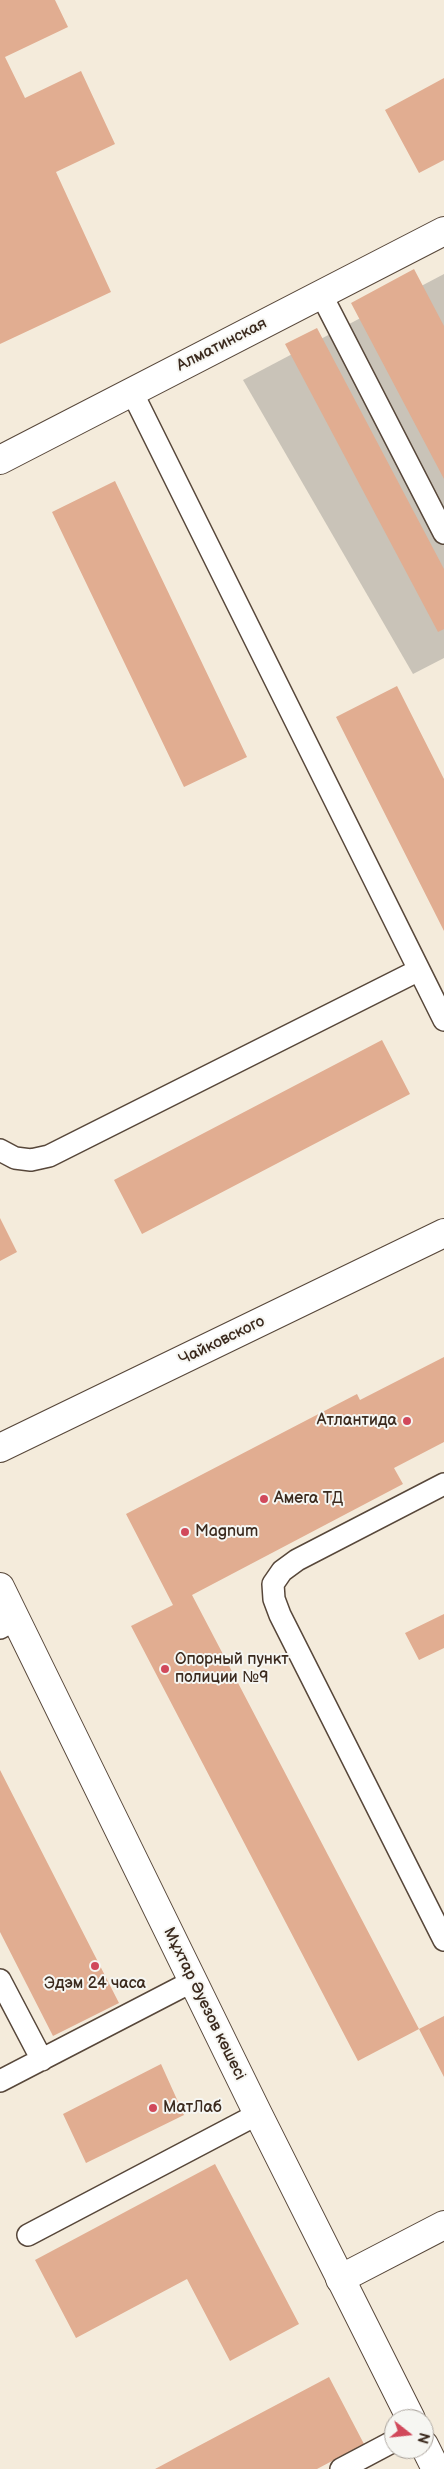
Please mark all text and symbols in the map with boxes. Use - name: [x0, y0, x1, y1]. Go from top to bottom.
- street label: Алматинская: [174, 314, 270, 376]
- street label: Чайковского: [176, 1312, 268, 1370]
- place label: Атлантида: [317, 1411, 397, 1431]
- marker: Атлантида: [401, 1415, 413, 1427]
- place label: Амега ТД: [274, 1489, 343, 1509]
- marker: Амега ТД: [258, 1493, 270, 1505]
- place label: Magnum: [195, 1522, 258, 1542]
- marker: Magnum: [179, 1526, 191, 1538]
- place label: Опорный пункт полиции №9: [175, 1650, 289, 1688]
- marker: Опорный пункт полиции №9: [159, 1663, 171, 1675]
- street label: Мұхтар Әуезов көшесі: [159, 1925, 249, 2083]
- marker: Эдэм 24 часа: [89, 1960, 101, 1972]
- place label: Эдэм 24 часа: [44, 1974, 146, 1994]
- place label: МатЛаб: [163, 2098, 222, 2118]
- marker: МатЛаб: [147, 2102, 159, 2114]
- north arrow: [384, 2409, 434, 2459]
- text: N: [413, 2431, 433, 2445]

